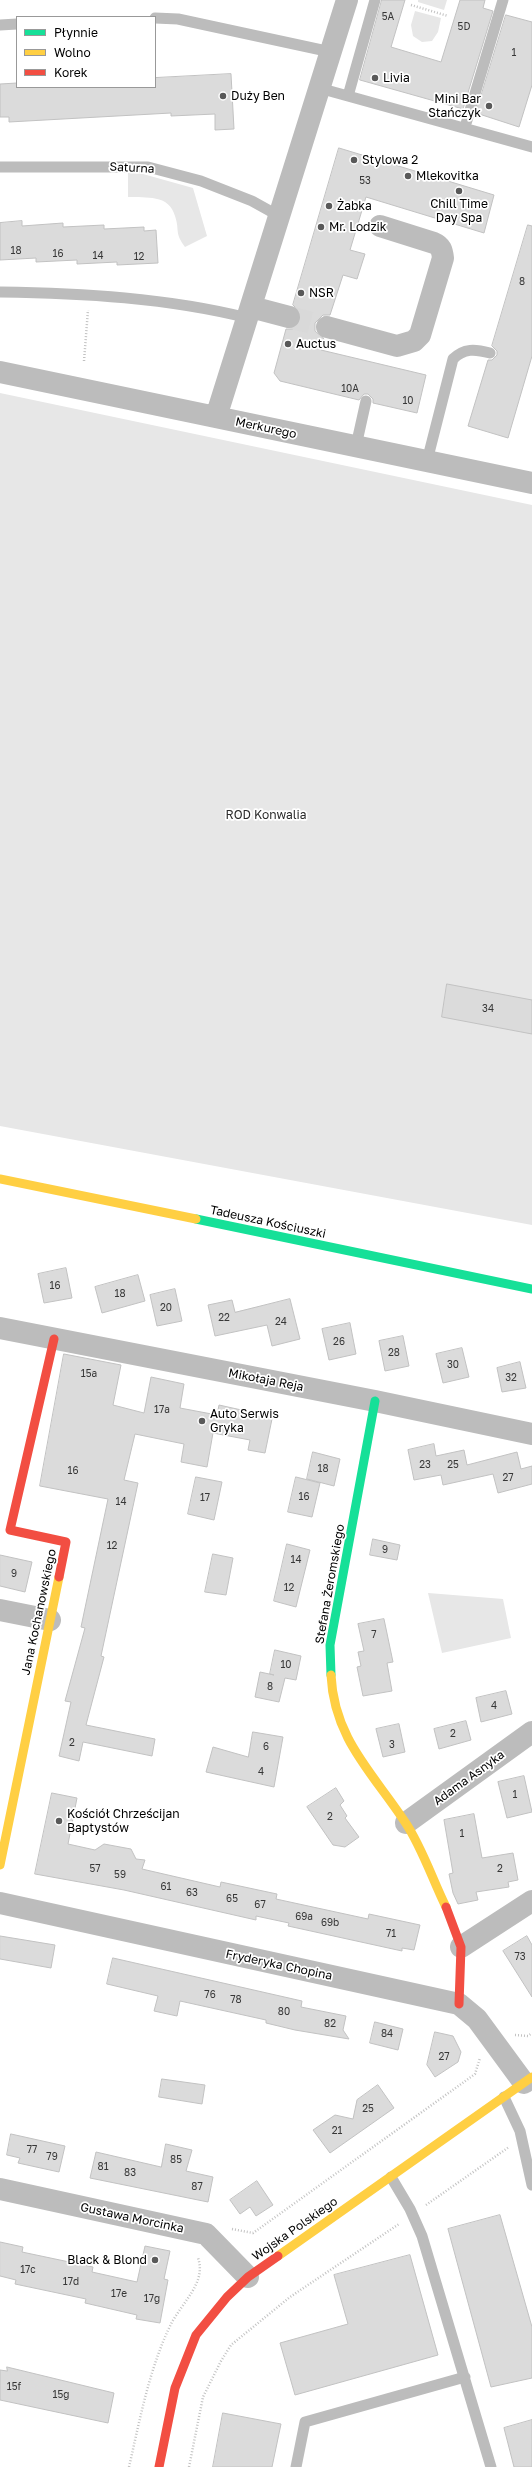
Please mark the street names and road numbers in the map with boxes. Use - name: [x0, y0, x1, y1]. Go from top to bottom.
- street label: Saturna: [109, 160, 155, 176]
- street label: Merkurego: [234, 415, 298, 441]
- street label: Tadeusza Kościuszki: [209, 1203, 327, 1241]
- street label: Mikołaja Reja: [227, 1366, 305, 1394]
- street label: Stefana Żeromskiego: [312, 1523, 348, 1645]
- street label: Jana Kochanowskiego: [19, 1548, 59, 1676]
- street label: Adama Asnyka: [431, 1747, 507, 1809]
- street label: Fryderyka Chopina: [224, 1947, 334, 1983]
- street label: Wojska Polskiego: [250, 2194, 340, 2264]
- street label: Gustawa Morcinka: [79, 2200, 185, 2236]

